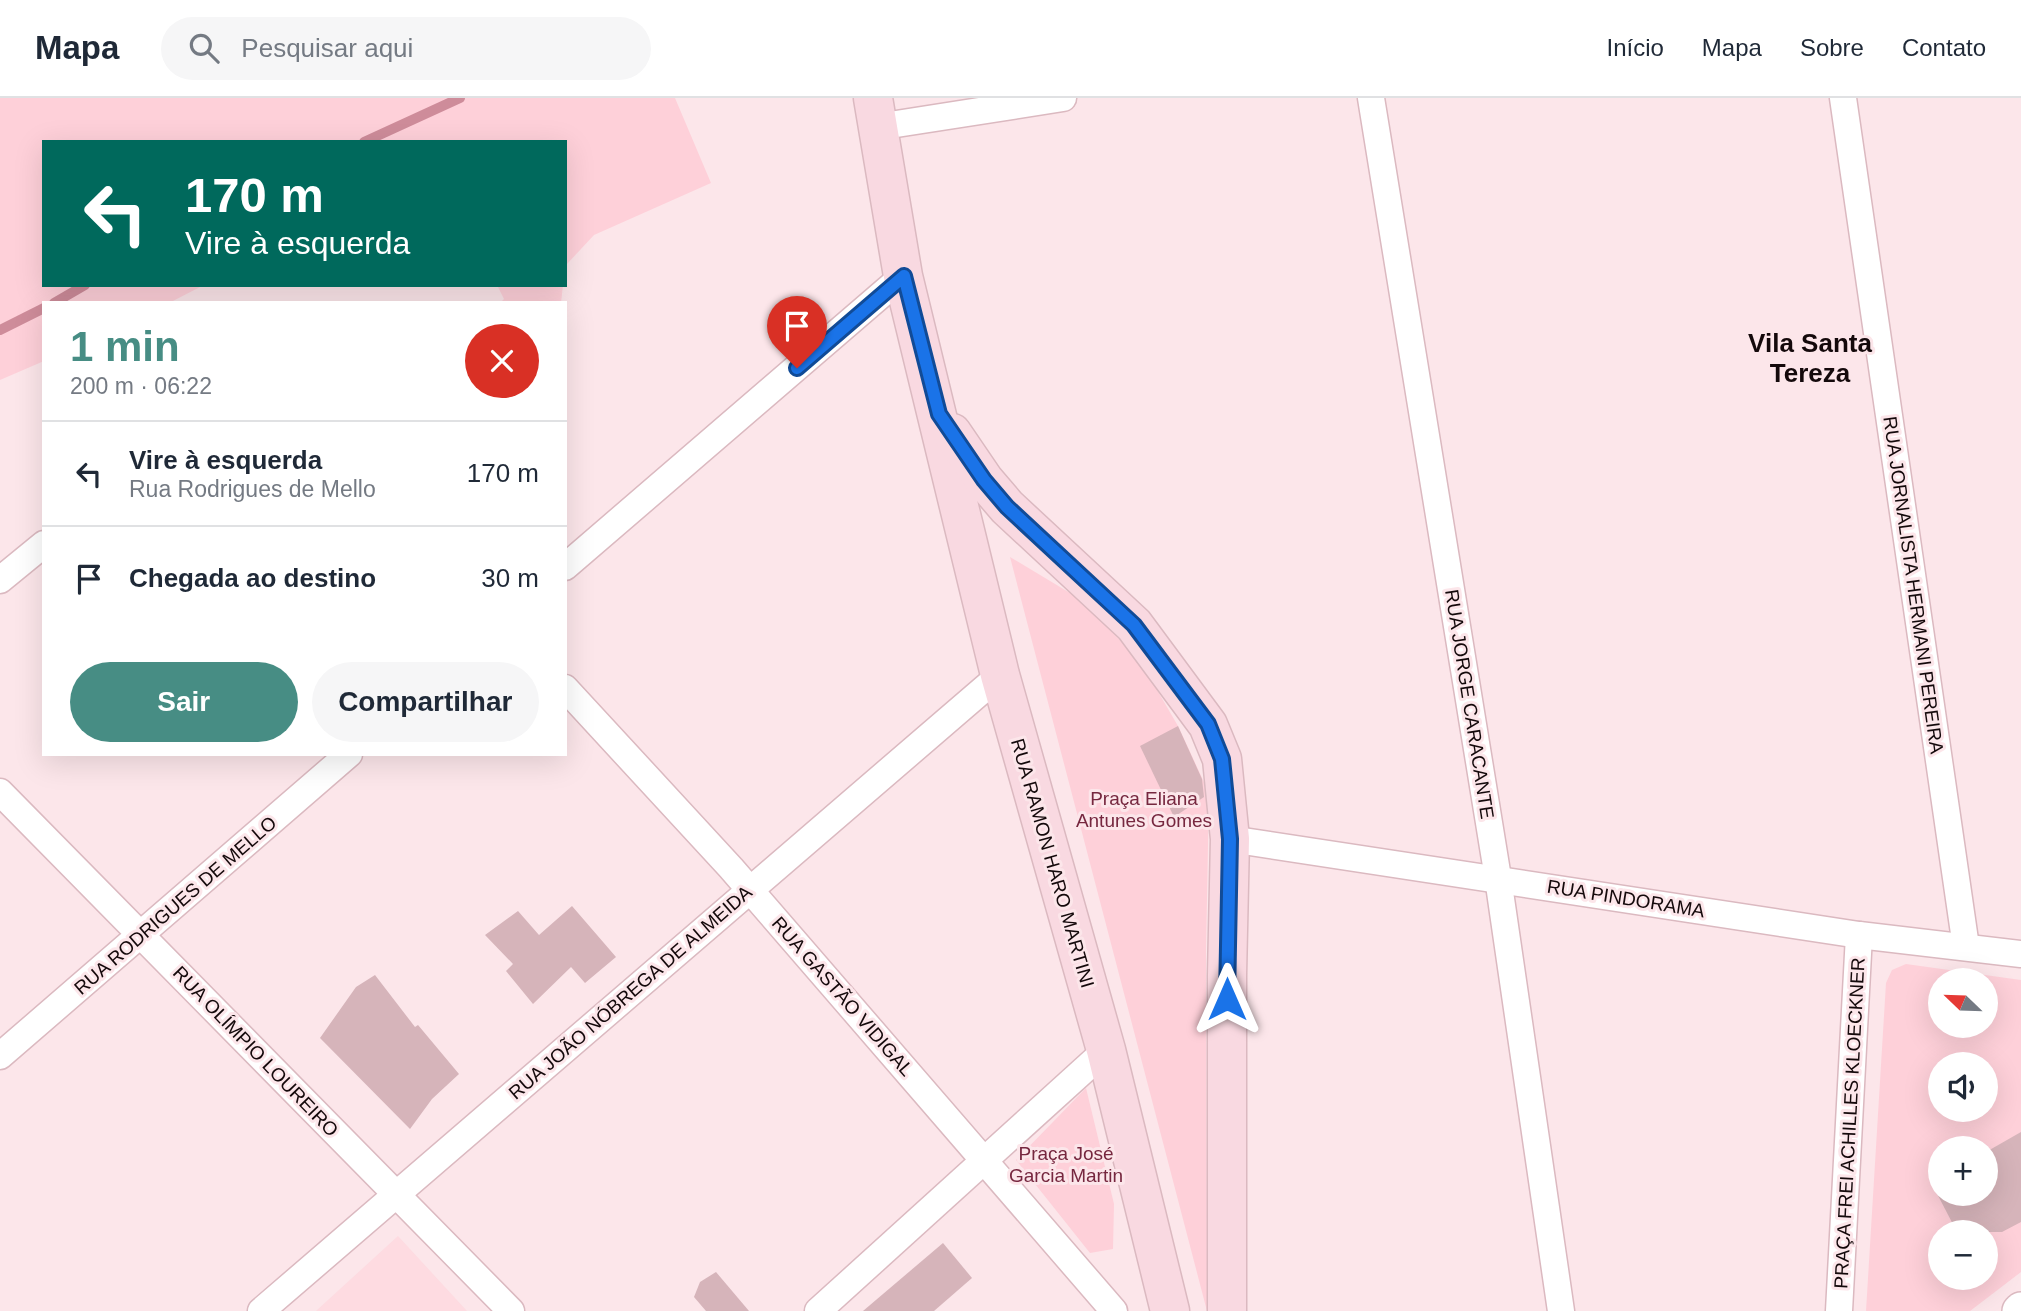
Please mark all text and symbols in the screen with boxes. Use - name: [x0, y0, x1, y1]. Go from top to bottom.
- search box: [161, 17, 651, 80]
- text: Mapa: [35, 29, 119, 66]
- icon: search: [185, 29, 223, 67]
- text: Pesquisar aqui: [241, 33, 413, 63]
- text: Início: [1606, 34, 1664, 61]
- text: Mapa: [1702, 34, 1762, 61]
- text: Sobre: [1800, 34, 1864, 61]
- text: Contato: [1902, 34, 1986, 61]
- icon: left: [70, 168, 161, 259]
- text: 170 m: [185, 168, 324, 222]
- text: Vire à esquerda: [185, 225, 410, 261]
- pin: [767, 296, 827, 368]
- icon: arrive: [778, 307, 816, 345]
- text: 1 min: [70, 323, 180, 370]
- button: close: [465, 324, 539, 398]
- district label: Vila Santa Tereza: [1748, 328, 1872, 388]
- text: 200 m · 06:22: [70, 373, 212, 399]
- street label: RUA JORNALISTA HERMANI PEREIRA: [1879, 415, 1948, 756]
- text: Vire à esquerda: [129, 445, 322, 475]
- icon: left: [70, 455, 108, 493]
- text: 170 m: [467, 458, 539, 488]
- text: Rua Rodrigues de Mello: [129, 476, 376, 502]
- icon: arrive: [70, 560, 108, 598]
- text: Chegada ao destino: [129, 563, 376, 593]
- text: 30 m: [481, 563, 539, 593]
- street label: RUA JORGE CARACANTE: [1441, 588, 1498, 820]
- button: Sair: [70, 662, 298, 742]
- button: Compartilhar: [312, 662, 539, 742]
- street label: RUA RAMON HARO MARTINI: [1007, 736, 1098, 990]
- park label: Praça Eliana Antunes Gomes: [1076, 788, 1212, 831]
- street label: RUA RODRIGUES DE MELLO: [70, 812, 281, 999]
- street label: RUA PINDORAMA: [1546, 876, 1707, 921]
- street label: RUA JOÃO NÓBREGA DE ALMEIDA: [505, 881, 756, 1104]
- street label: RUA GASTÃO VIDIGAL: [768, 913, 917, 1080]
- street label: PRAÇA FREI ACHILLES KLOECKNER: [1830, 957, 1869, 1289]
- street label: RUA OLÍMPIO LOUREIRO: [169, 962, 342, 1141]
- position arrow: [1190, 962, 1264, 1036]
- north arrow: [1928, 968, 1998, 1038]
- map controls: [1928, 968, 1998, 1290]
- button: sound: [1928, 1052, 1998, 1122]
- button: +: [1928, 1136, 1998, 1206]
- park label: Praça José Garcia Martin: [1009, 1143, 1123, 1186]
- button: −: [1928, 1220, 1998, 1290]

